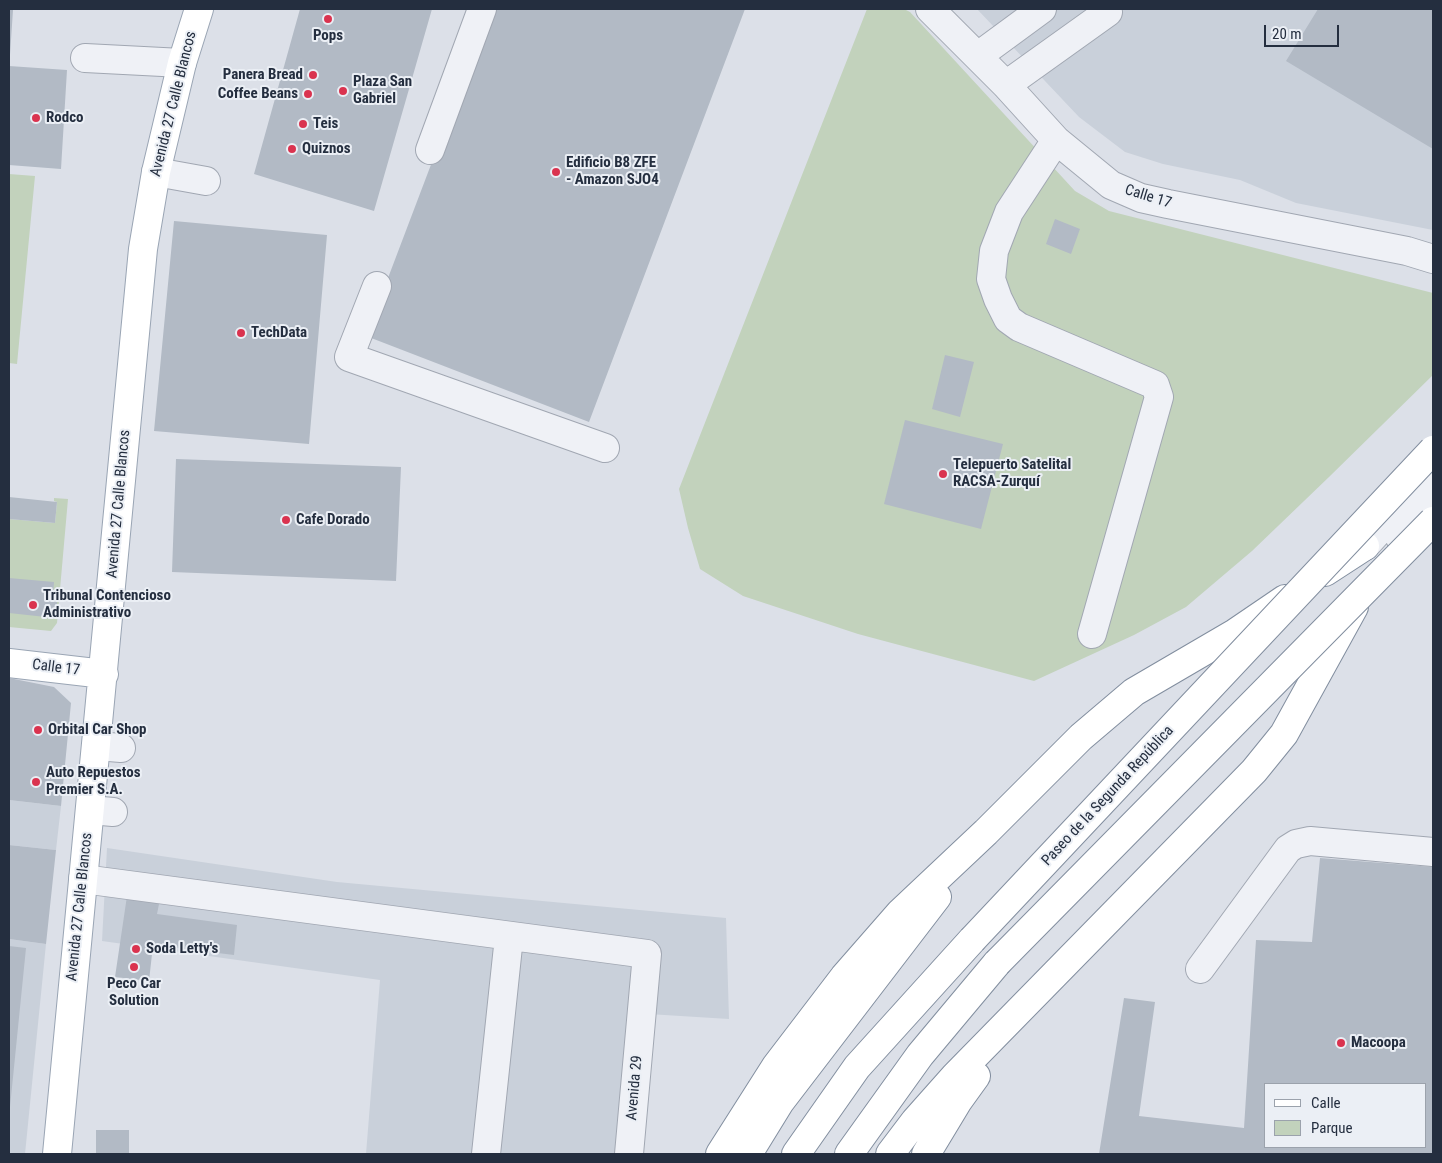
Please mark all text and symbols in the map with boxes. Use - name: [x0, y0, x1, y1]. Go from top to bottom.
- marker: Pops: [322, 13, 334, 25]
- scale bar: [1267, 15, 1342, 47]
- text: 20 m: [1272, 25, 1302, 43]
- place label: Pops: [313, 27, 343, 45]
- street label: Avenida 27 Calle Blancos: [147, 29, 201, 179]
- place label: Panera Bread: [223, 66, 303, 84]
- marker: Panera Bread: [307, 69, 319, 81]
- place label: Plaza San Gabriel: [353, 73, 412, 108]
- place label: Coffee Beans: [218, 85, 298, 103]
- marker: Plaza San Gabriel: [337, 85, 349, 97]
- marker: Coffee Beans: [302, 88, 314, 100]
- place label: Rodco: [46, 109, 84, 127]
- marker: Rodco: [30, 112, 42, 124]
- place label: Teis: [313, 115, 338, 133]
- marker: Teis: [297, 118, 309, 130]
- place label: Quiznos: [302, 140, 351, 158]
- marker: Quiznos: [286, 143, 298, 155]
- place label: Edificio B8 ZFE - Amazon SJO4: [566, 154, 659, 189]
- marker: Edificio B8 ZFE - Amazon SJO4: [550, 166, 562, 178]
- street label: Calle 17: [1122, 181, 1174, 213]
- place label: TechData: [251, 324, 307, 342]
- marker: TechData: [235, 327, 247, 339]
- street label: Avenida 27 Calle Blancos: [104, 429, 134, 579]
- place label: Telepuerto Satelital RACSA-Zurquí: [953, 456, 1071, 491]
- marker: Telepuerto Satelital RACSA-Zurquí: [937, 468, 949, 480]
- place label: Cafe Dorado: [296, 511, 370, 529]
- marker: Cafe Dorado: [280, 514, 292, 526]
- place label: Tribunal Contencioso Administrativo: [43, 587, 171, 622]
- marker: Tribunal Contencioso Administrativo: [27, 599, 39, 611]
- street label: Calle 17: [31, 656, 81, 680]
- place label: Orbital Car Shop: [48, 721, 147, 739]
- street label: Paseo de la Segunda República: [1038, 722, 1178, 870]
- marker: Orbital Car Shop: [32, 724, 44, 736]
- place label: Auto Repuestos Premier S.A.: [46, 764, 140, 799]
- marker: Auto Repuestos Premier S.A.: [30, 776, 42, 788]
- street label: Avenida 27 Calle Blancos: [63, 832, 97, 982]
- place label: Soda Letty's: [146, 940, 218, 958]
- marker: Soda Letty's: [130, 943, 142, 955]
- marker: Peco Car Solution: [128, 961, 140, 973]
- place label: Peco Car Solution: [107, 975, 161, 1010]
- place label: Macoopa: [1351, 1034, 1406, 1052]
- marker: Macoopa: [1335, 1037, 1347, 1049]
- street label: Avenida 29: [623, 1055, 647, 1121]
- legend: [1264, 1083, 1427, 1148]
- text: Calle: [1311, 1094, 1341, 1112]
- text: Parque: [1311, 1119, 1353, 1137]

